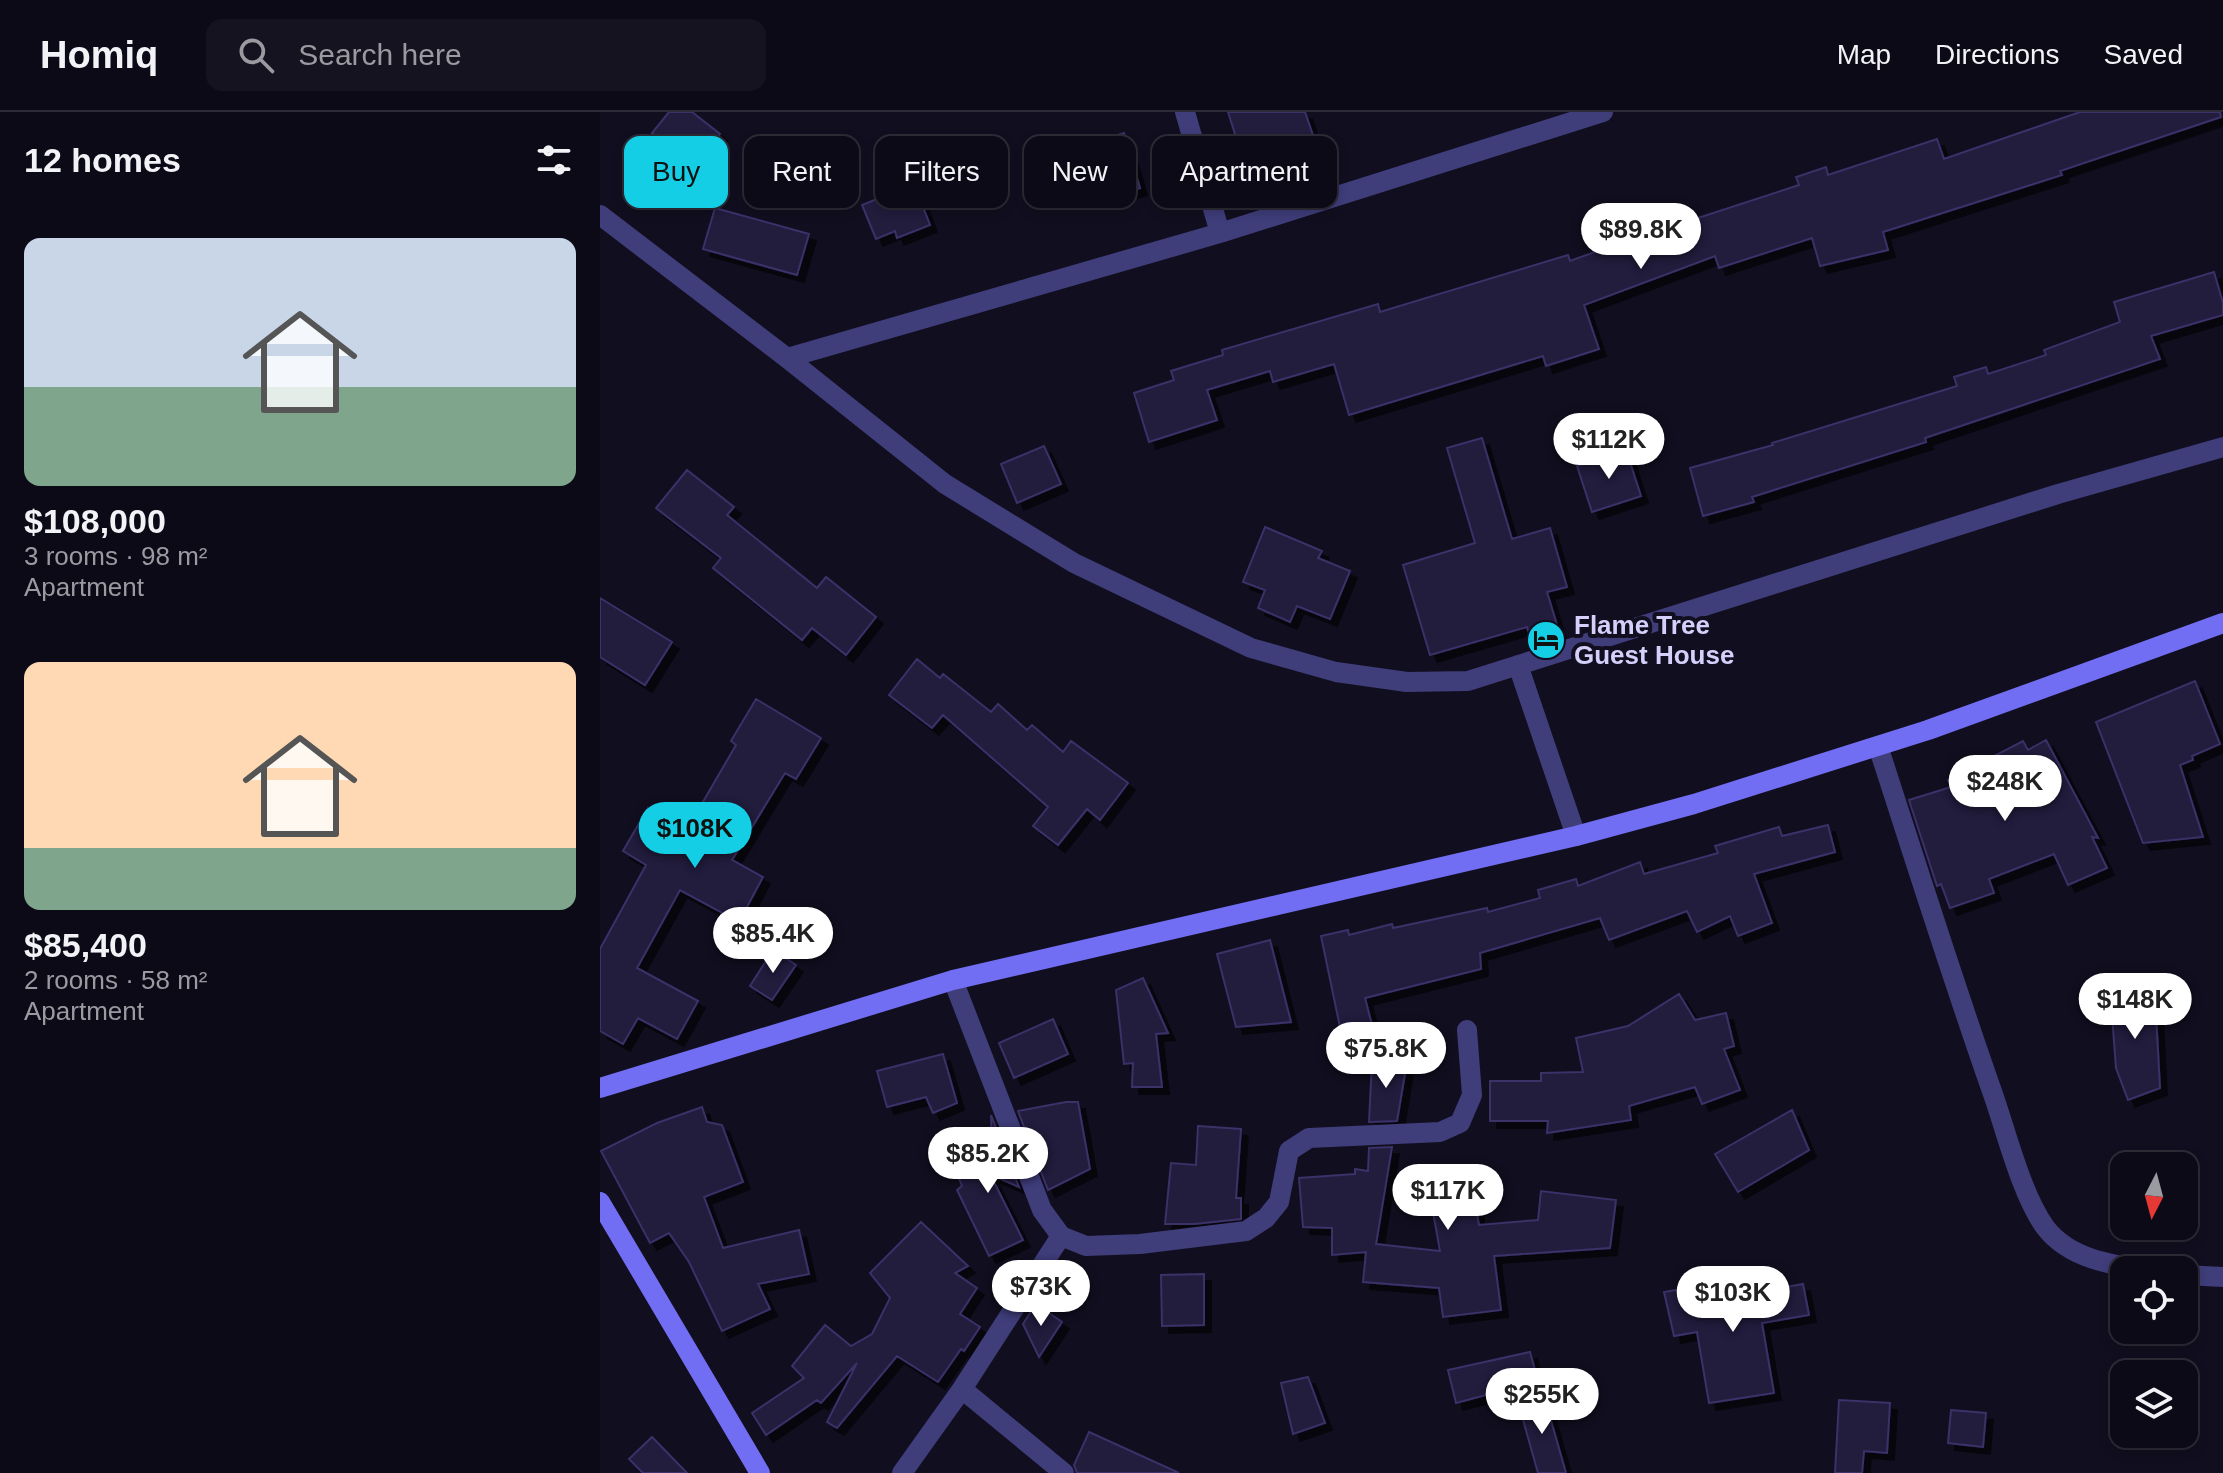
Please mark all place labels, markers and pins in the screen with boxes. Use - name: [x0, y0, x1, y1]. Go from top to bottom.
- pin: $89.8K: [1576, 203, 1706, 271]
- pin: $112K: [1553, 413, 1665, 481]
- place label: Flame Tree Guest House: [1574, 610, 1734, 670]
- hotel icon: Flame Tree Guest House: [1525, 619, 1567, 661]
- pin: $248K: [1949, 755, 2061, 823]
- pin: $108K: [639, 802, 751, 870]
- pin: $85.4K: [708, 907, 838, 975]
- pin: $148K: [2079, 973, 2191, 1041]
- pin: $75.8K: [1321, 1022, 1451, 1090]
- pin: $85.2K: [923, 1127, 1053, 1195]
- pin: $117K: [1392, 1164, 1504, 1232]
- pin: $73K: [994, 1260, 1088, 1328]
- pin: $103K: [1677, 1266, 1789, 1334]
- pin: $255K: [1486, 1368, 1598, 1436]

